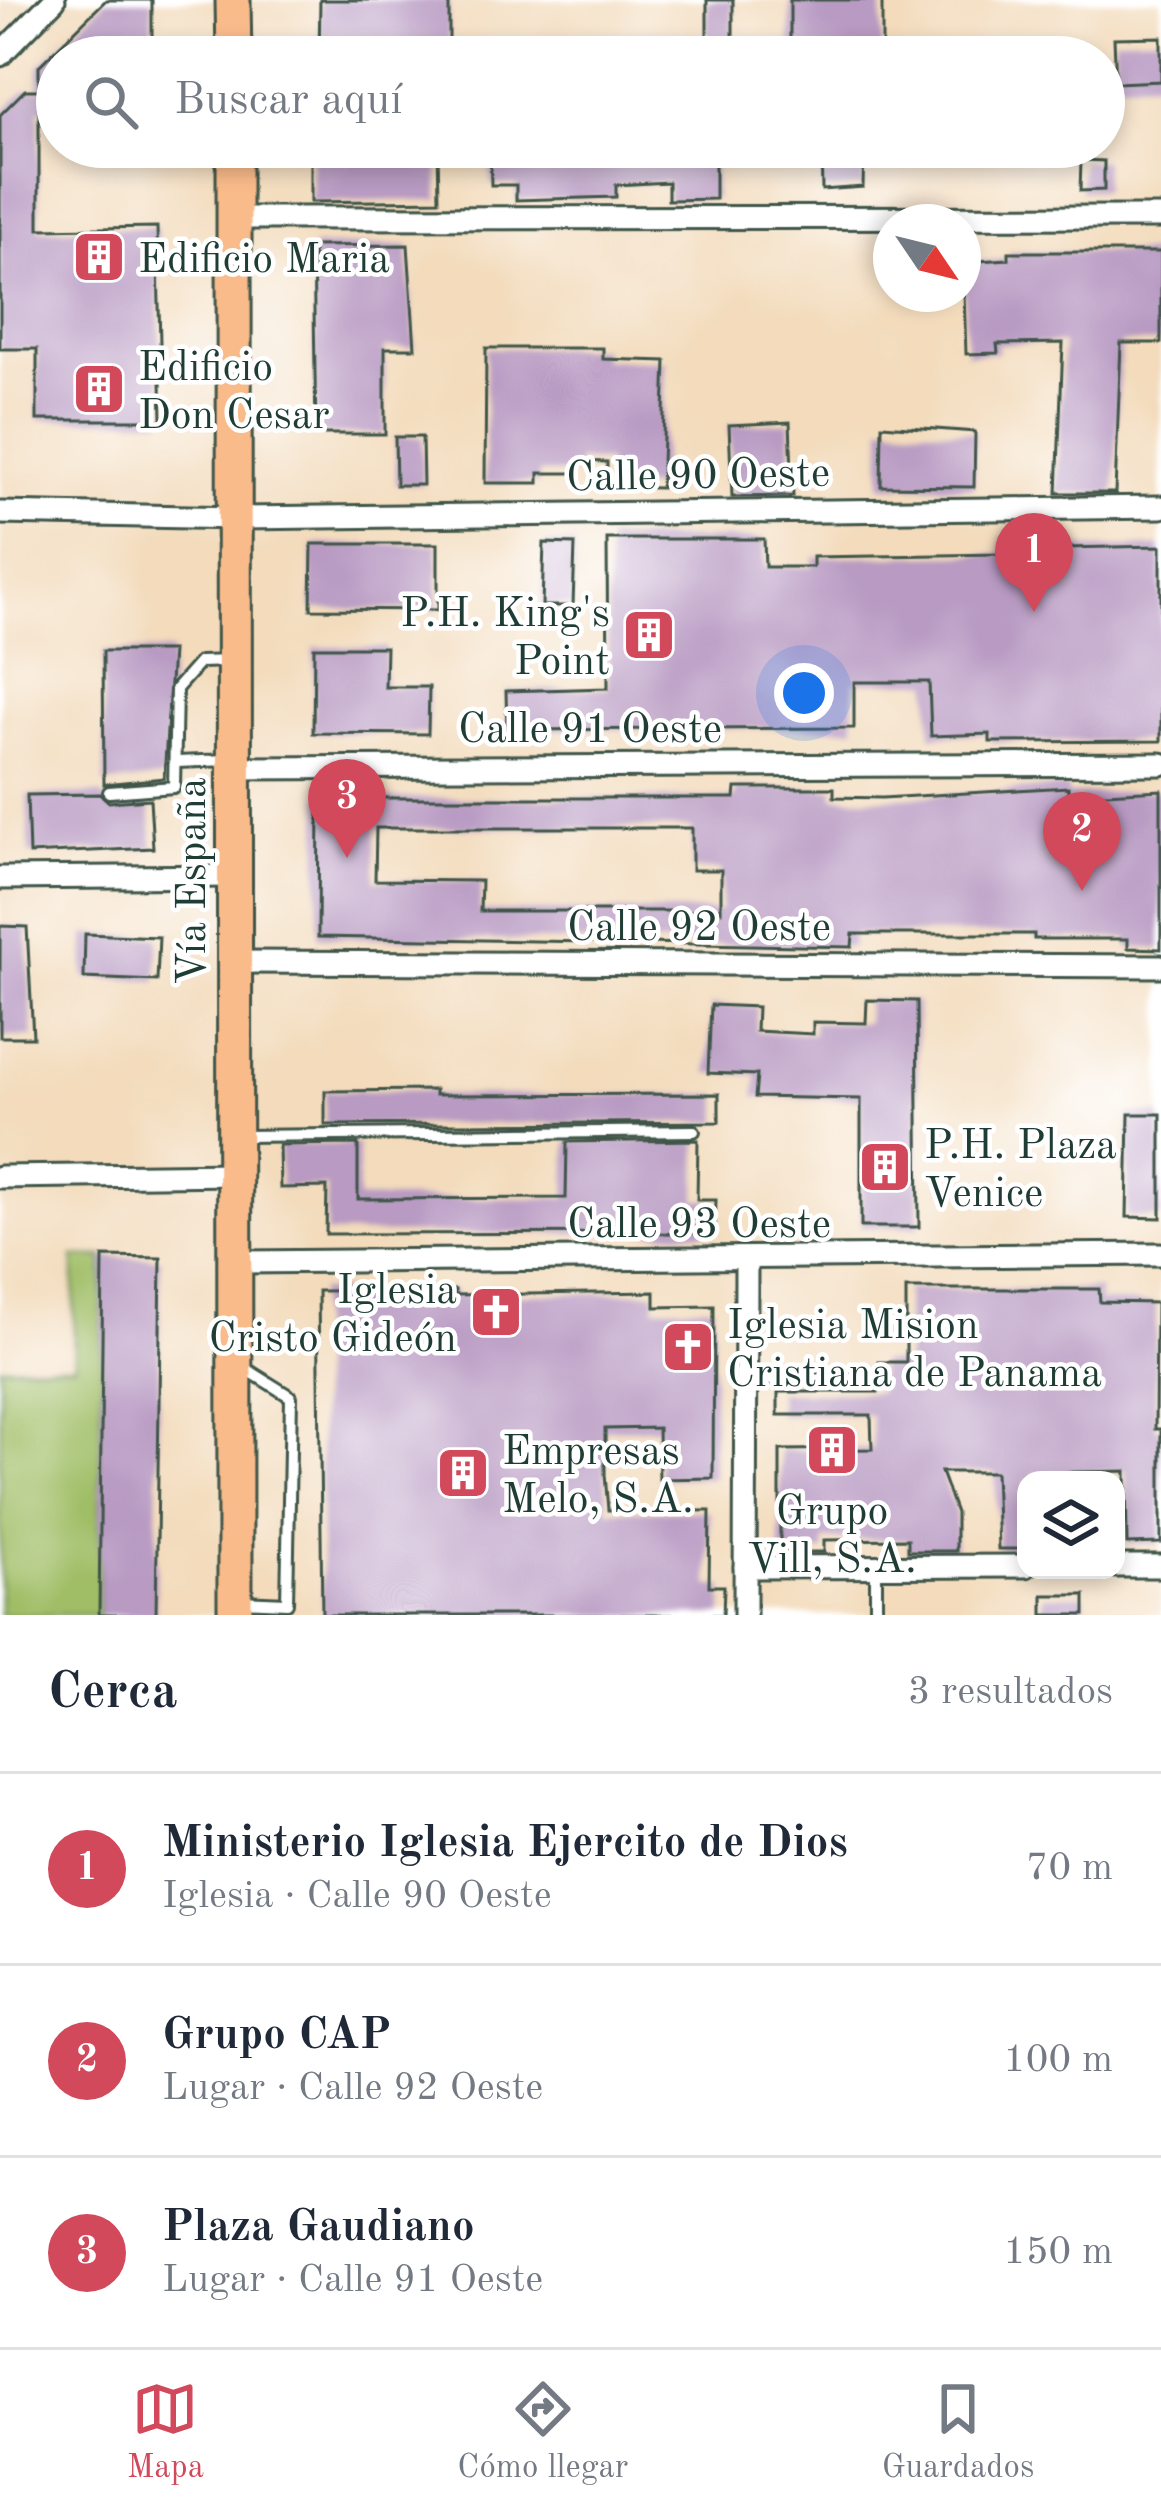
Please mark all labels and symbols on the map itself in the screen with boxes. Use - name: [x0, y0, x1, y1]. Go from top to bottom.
- north arrow: [873, 204, 981, 312]
- building icon: Edificio Maria: [71, 229, 127, 285]
- place label: Edificio Maria: [138, 240, 390, 282]
- place label: Edificio Don Cesar: [138, 348, 330, 438]
- building icon: Edificio Don Cesar: [71, 361, 127, 417]
- street label: Calle 90 Oeste: [566, 454, 830, 500]
- pin: 1: [995, 513, 1073, 612]
- place label: P.H. King's Point: [400, 594, 610, 684]
- building icon: P.H. King's Point: [621, 607, 677, 663]
- your location: [774, 663, 834, 723]
- street label: Calle 91 Oeste: [458, 710, 722, 752]
- pin: 3: [308, 759, 386, 858]
- street label: Vía España: [173, 777, 215, 985]
- pin: 2: [1043, 792, 1121, 891]
- street label: Calle 92 Oeste: [567, 908, 831, 950]
- place label: P.H. Plaza Venice: [924, 1126, 1117, 1216]
- building icon: P.H. Plaza Venice: [857, 1139, 913, 1195]
- street label: Calle 93 Oeste: [567, 1205, 831, 1247]
- place label: Iglesia Cristo Gideón: [208, 1271, 457, 1361]
- church icon: Iglesia Cristo Gideón: [468, 1284, 524, 1340]
- place label: Iglesia Mision Cristiana de Panama: [727, 1306, 1102, 1396]
- church icon: Iglesia Mision Cristiana de Panama: [660, 1319, 716, 1375]
- building icon: Grupo Vill, S.A.: [804, 1422, 860, 1478]
- place label: Empresas Melo, S.A.: [502, 1432, 694, 1522]
- building icon: Empresas Melo, S.A.: [435, 1445, 491, 1501]
- place label: Grupo Vill, S.A.: [747, 1492, 917, 1582]

